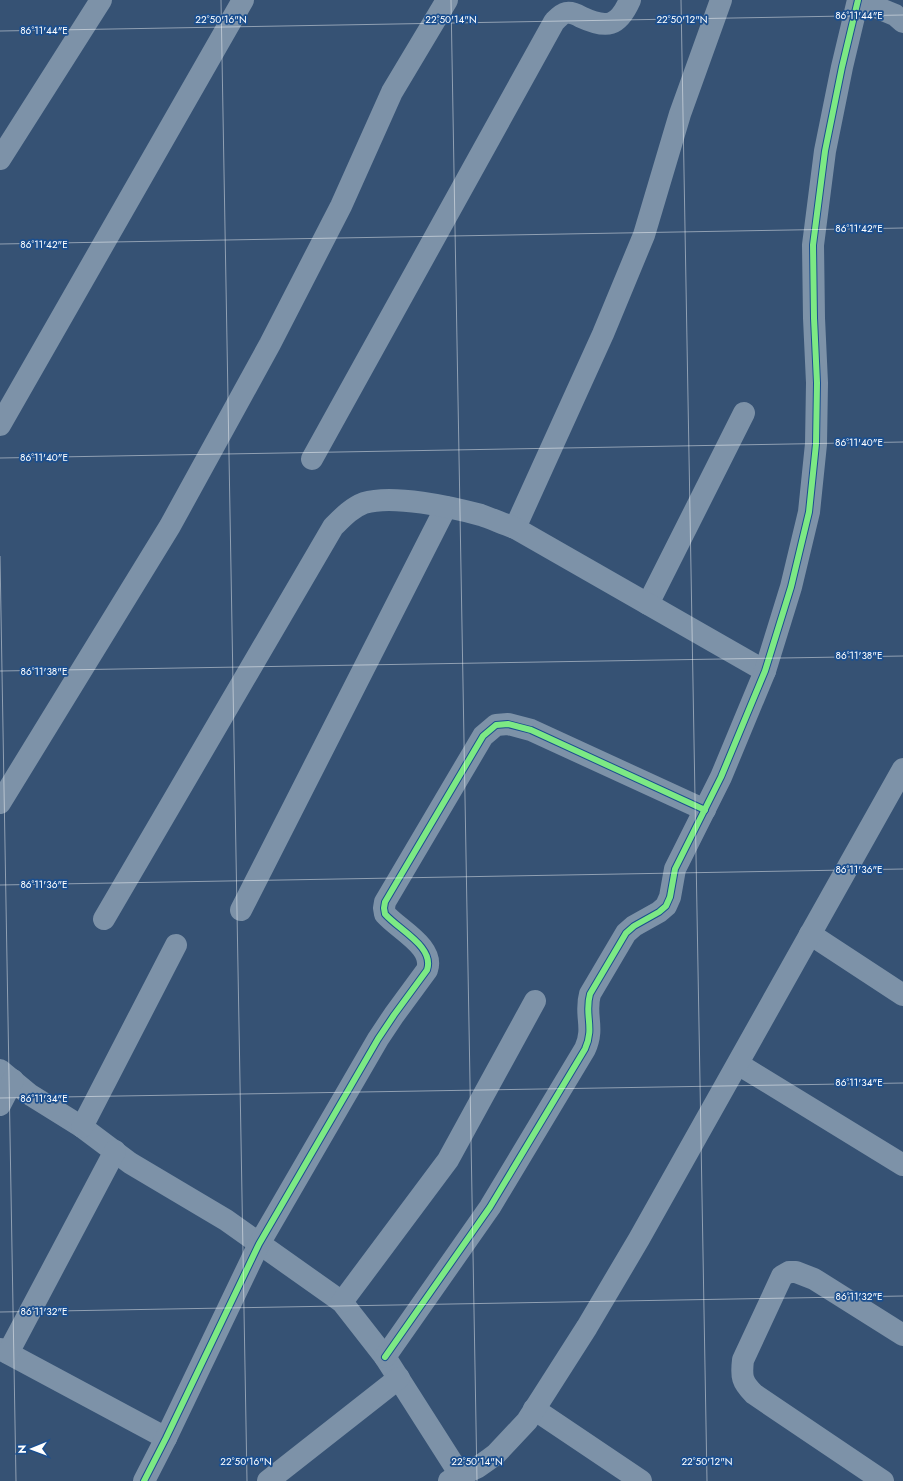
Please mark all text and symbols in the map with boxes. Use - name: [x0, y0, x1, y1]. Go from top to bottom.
- text: 86°11'44"E: [835, 8, 883, 23]
- text: 22°50'16"N: [195, 12, 247, 27]
- text: 22°50'14"N: [425, 12, 477, 27]
- text: 22°50'12"N: [656, 12, 708, 27]
- text: 86°11'44"E: [20, 23, 68, 38]
- text: 86°11'42"E: [835, 221, 883, 236]
- text: 86°11'42"E: [20, 237, 68, 252]
- text: 86°11'40"E: [835, 435, 883, 450]
- text: 86°11'40"E: [20, 450, 68, 465]
- text: 86°11'38"E: [836, 648, 882, 663]
- text: 86°11'38"E: [21, 664, 67, 679]
- text: 86°11'36"E: [835, 862, 883, 877]
- text: 86°11'36"E: [20, 877, 68, 892]
- text: 86°11'34"E: [835, 1075, 883, 1090]
- text: 86°11'34"E: [20, 1091, 68, 1106]
- text: 86°11'32"E: [835, 1289, 883, 1304]
- text: 86°11'32"E: [20, 1304, 68, 1319]
- north arrow: [12, 1429, 52, 1469]
- text: N: [14, 1445, 30, 1454]
- text: 22°50'16"N: [220, 1454, 272, 1469]
- text: 22°50'14"N: [451, 1454, 503, 1469]
- text: 22°50'12"N: [681, 1454, 733, 1469]

